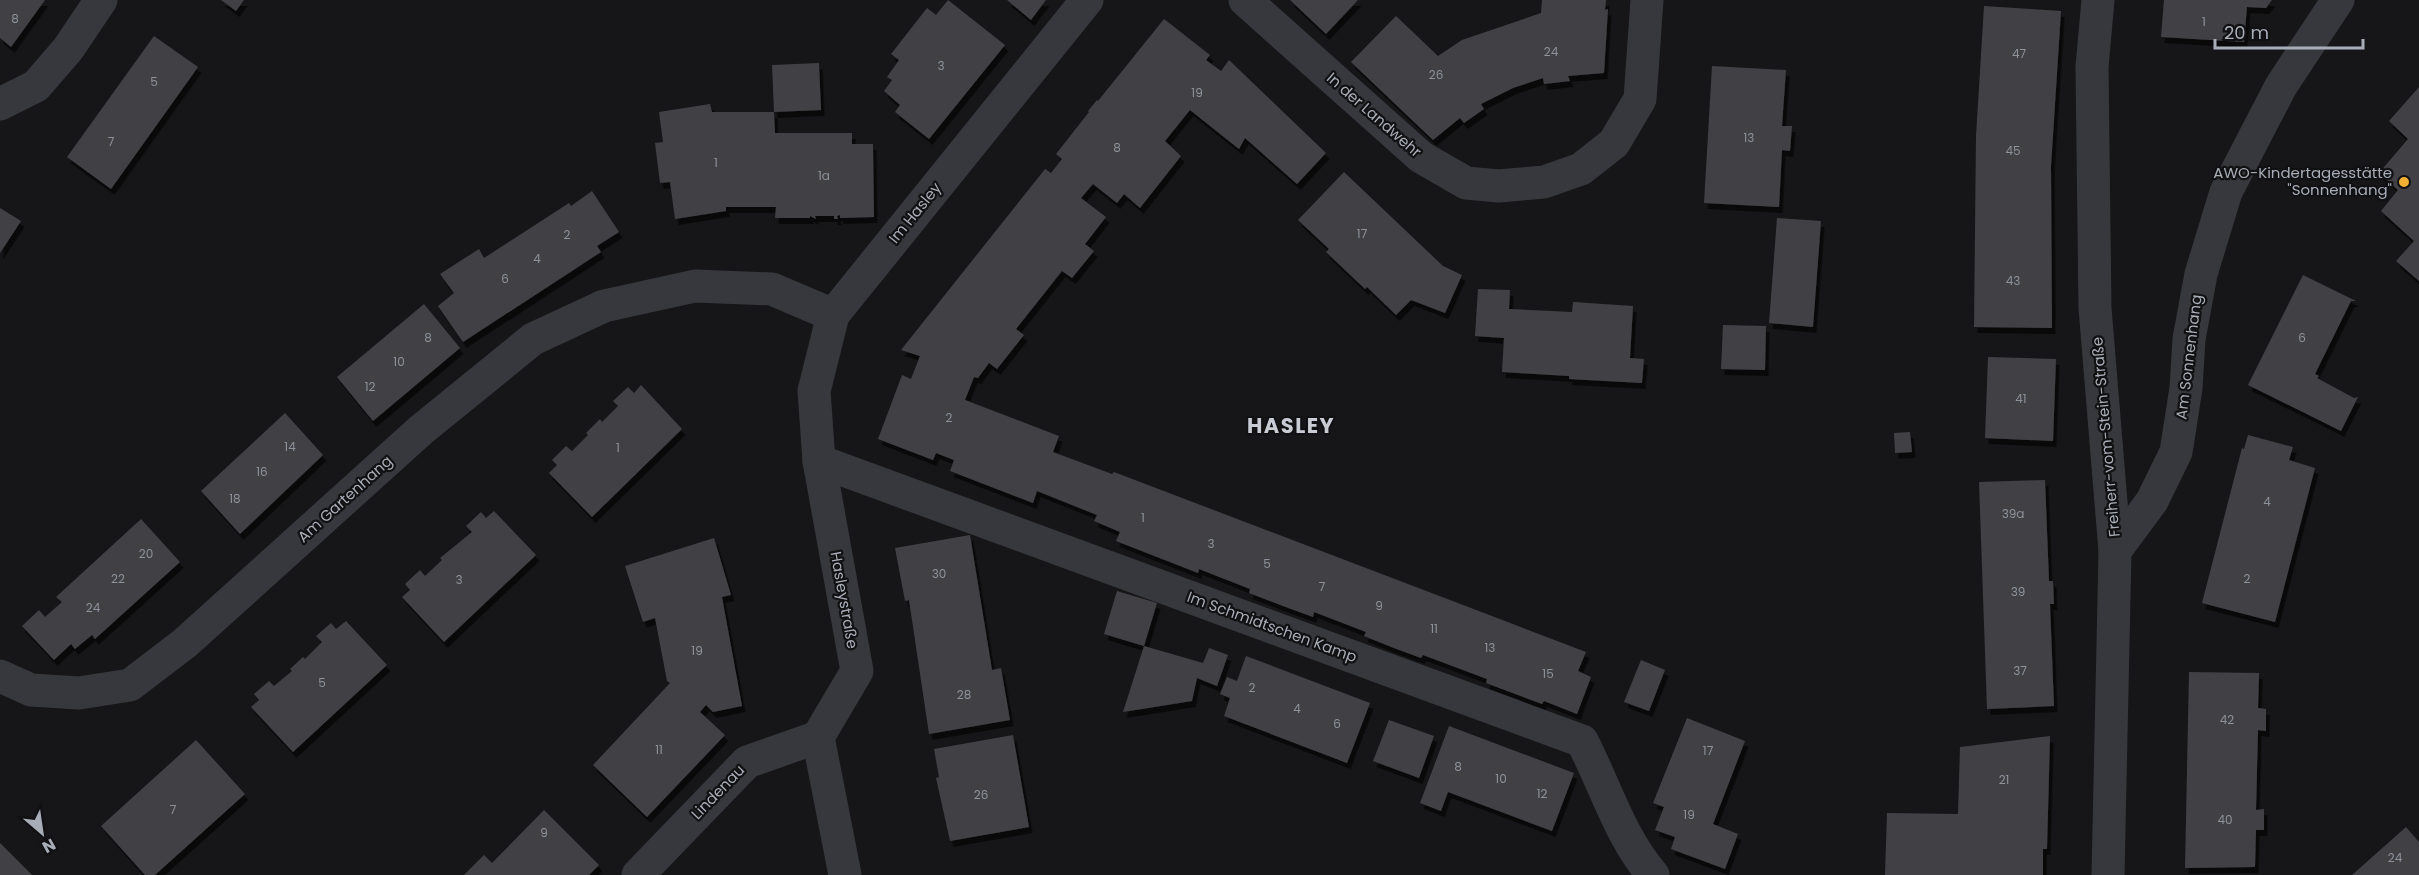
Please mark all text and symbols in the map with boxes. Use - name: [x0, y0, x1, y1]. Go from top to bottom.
- house number: 8: [11, 10, 19, 27]
- scale bar: [2215, 12, 2364, 50]
- house number: 1: [2202, 13, 2206, 30]
- text: 20 m: [2224, 20, 2269, 45]
- house number: 24: [1544, 43, 1559, 60]
- house number: 47: [2012, 45, 2026, 62]
- house number: 3: [937, 57, 945, 74]
- house number: 26: [1429, 66, 1443, 83]
- street label: In der Landwehr: [1322, 67, 1427, 162]
- house number: 5: [150, 73, 158, 90]
- house number: 19: [1191, 84, 1203, 101]
- house number: 13: [1744, 129, 1754, 146]
- house number: 7: [108, 133, 115, 150]
- house number: 8: [1113, 139, 1121, 156]
- house number: 45: [2005, 142, 2021, 159]
- house number: 1: [714, 154, 718, 171]
- place label: AWO-Kindertagesstätte "Sonnenhang": [2213, 162, 2392, 200]
- house number: 1a: [818, 167, 830, 184]
- marker: AWO-Kindertagesstätte "Sonnenhang": [2397, 175, 2411, 189]
- street label: Im Hasley: [884, 177, 946, 248]
- house number: 17: [1357, 225, 1368, 242]
- house number: 2: [564, 226, 571, 243]
- house number: 4: [533, 250, 541, 267]
- house number: 6: [501, 270, 509, 287]
- house number: 43: [2006, 272, 2020, 289]
- street label: Am Sonnenhang: [2170, 293, 2207, 421]
- house number: 8: [424, 329, 432, 346]
- house number: 6: [2298, 329, 2306, 346]
- street label: Freiherr-vom-Stein-Straße: [2086, 336, 2125, 538]
- house number: 10: [393, 353, 405, 370]
- house number: 12: [365, 378, 375, 395]
- house number: 41: [2015, 390, 2027, 407]
- house number: 2: [946, 409, 953, 426]
- district label: HASLEY: [1247, 411, 1335, 440]
- house number: 14: [284, 438, 296, 455]
- house number: 1: [616, 439, 620, 456]
- street label: Am Gartenhang: [293, 450, 397, 547]
- house number: 16: [256, 463, 268, 480]
- house number: 18: [229, 490, 241, 507]
- house number: 4: [2263, 493, 2271, 510]
- house number: 39a: [2002, 505, 2024, 522]
- house number: 1: [1141, 509, 1145, 526]
- house number: 3: [1207, 535, 1215, 552]
- house number: 20: [139, 545, 153, 562]
- street label: Hasleystraße: [826, 550, 863, 650]
- house number: 5: [1263, 555, 1271, 572]
- house number: 30: [932, 565, 946, 582]
- house number: 22: [111, 570, 125, 587]
- house number: 2: [2244, 570, 2251, 587]
- house number: 3: [455, 571, 463, 588]
- house number: 7: [1319, 578, 1326, 595]
- house number: 39: [2011, 583, 2025, 600]
- street label: Im Schmidtschen Kamp: [1184, 586, 1360, 667]
- house number: 9: [1375, 597, 1383, 614]
- house number: 24: [86, 599, 101, 616]
- house number: 11: [1430, 620, 1438, 637]
- house number: 13: [1485, 639, 1495, 656]
- house number: 19: [691, 642, 703, 659]
- house number: 37: [2013, 662, 2027, 679]
- house number: 15: [1542, 665, 1554, 682]
- house number: 5: [318, 674, 326, 691]
- house number: 2: [1249, 679, 1256, 696]
- house number: 28: [957, 686, 971, 703]
- house number: 4: [1293, 700, 1301, 717]
- house number: 42: [2220, 711, 2234, 728]
- house number: 6: [1333, 715, 1341, 732]
- house number: 11: [655, 741, 663, 758]
- house number: 17: [1703, 742, 1714, 759]
- house number: 8: [1454, 758, 1462, 775]
- street label: Lindenau: [686, 760, 749, 824]
- house number: 10: [1495, 770, 1507, 787]
- house number: 21: [1999, 771, 2009, 788]
- house number: 12: [1537, 785, 1547, 802]
- house number: 26: [974, 786, 988, 803]
- house number: 7: [170, 801, 177, 818]
- north arrow: [12, 803, 72, 863]
- house number: 19: [1683, 806, 1695, 823]
- house number: 40: [2217, 811, 2233, 828]
- house number: 9: [540, 824, 548, 841]
- text: N: [38, 833, 60, 859]
- house number: 24: [2388, 849, 2403, 866]

